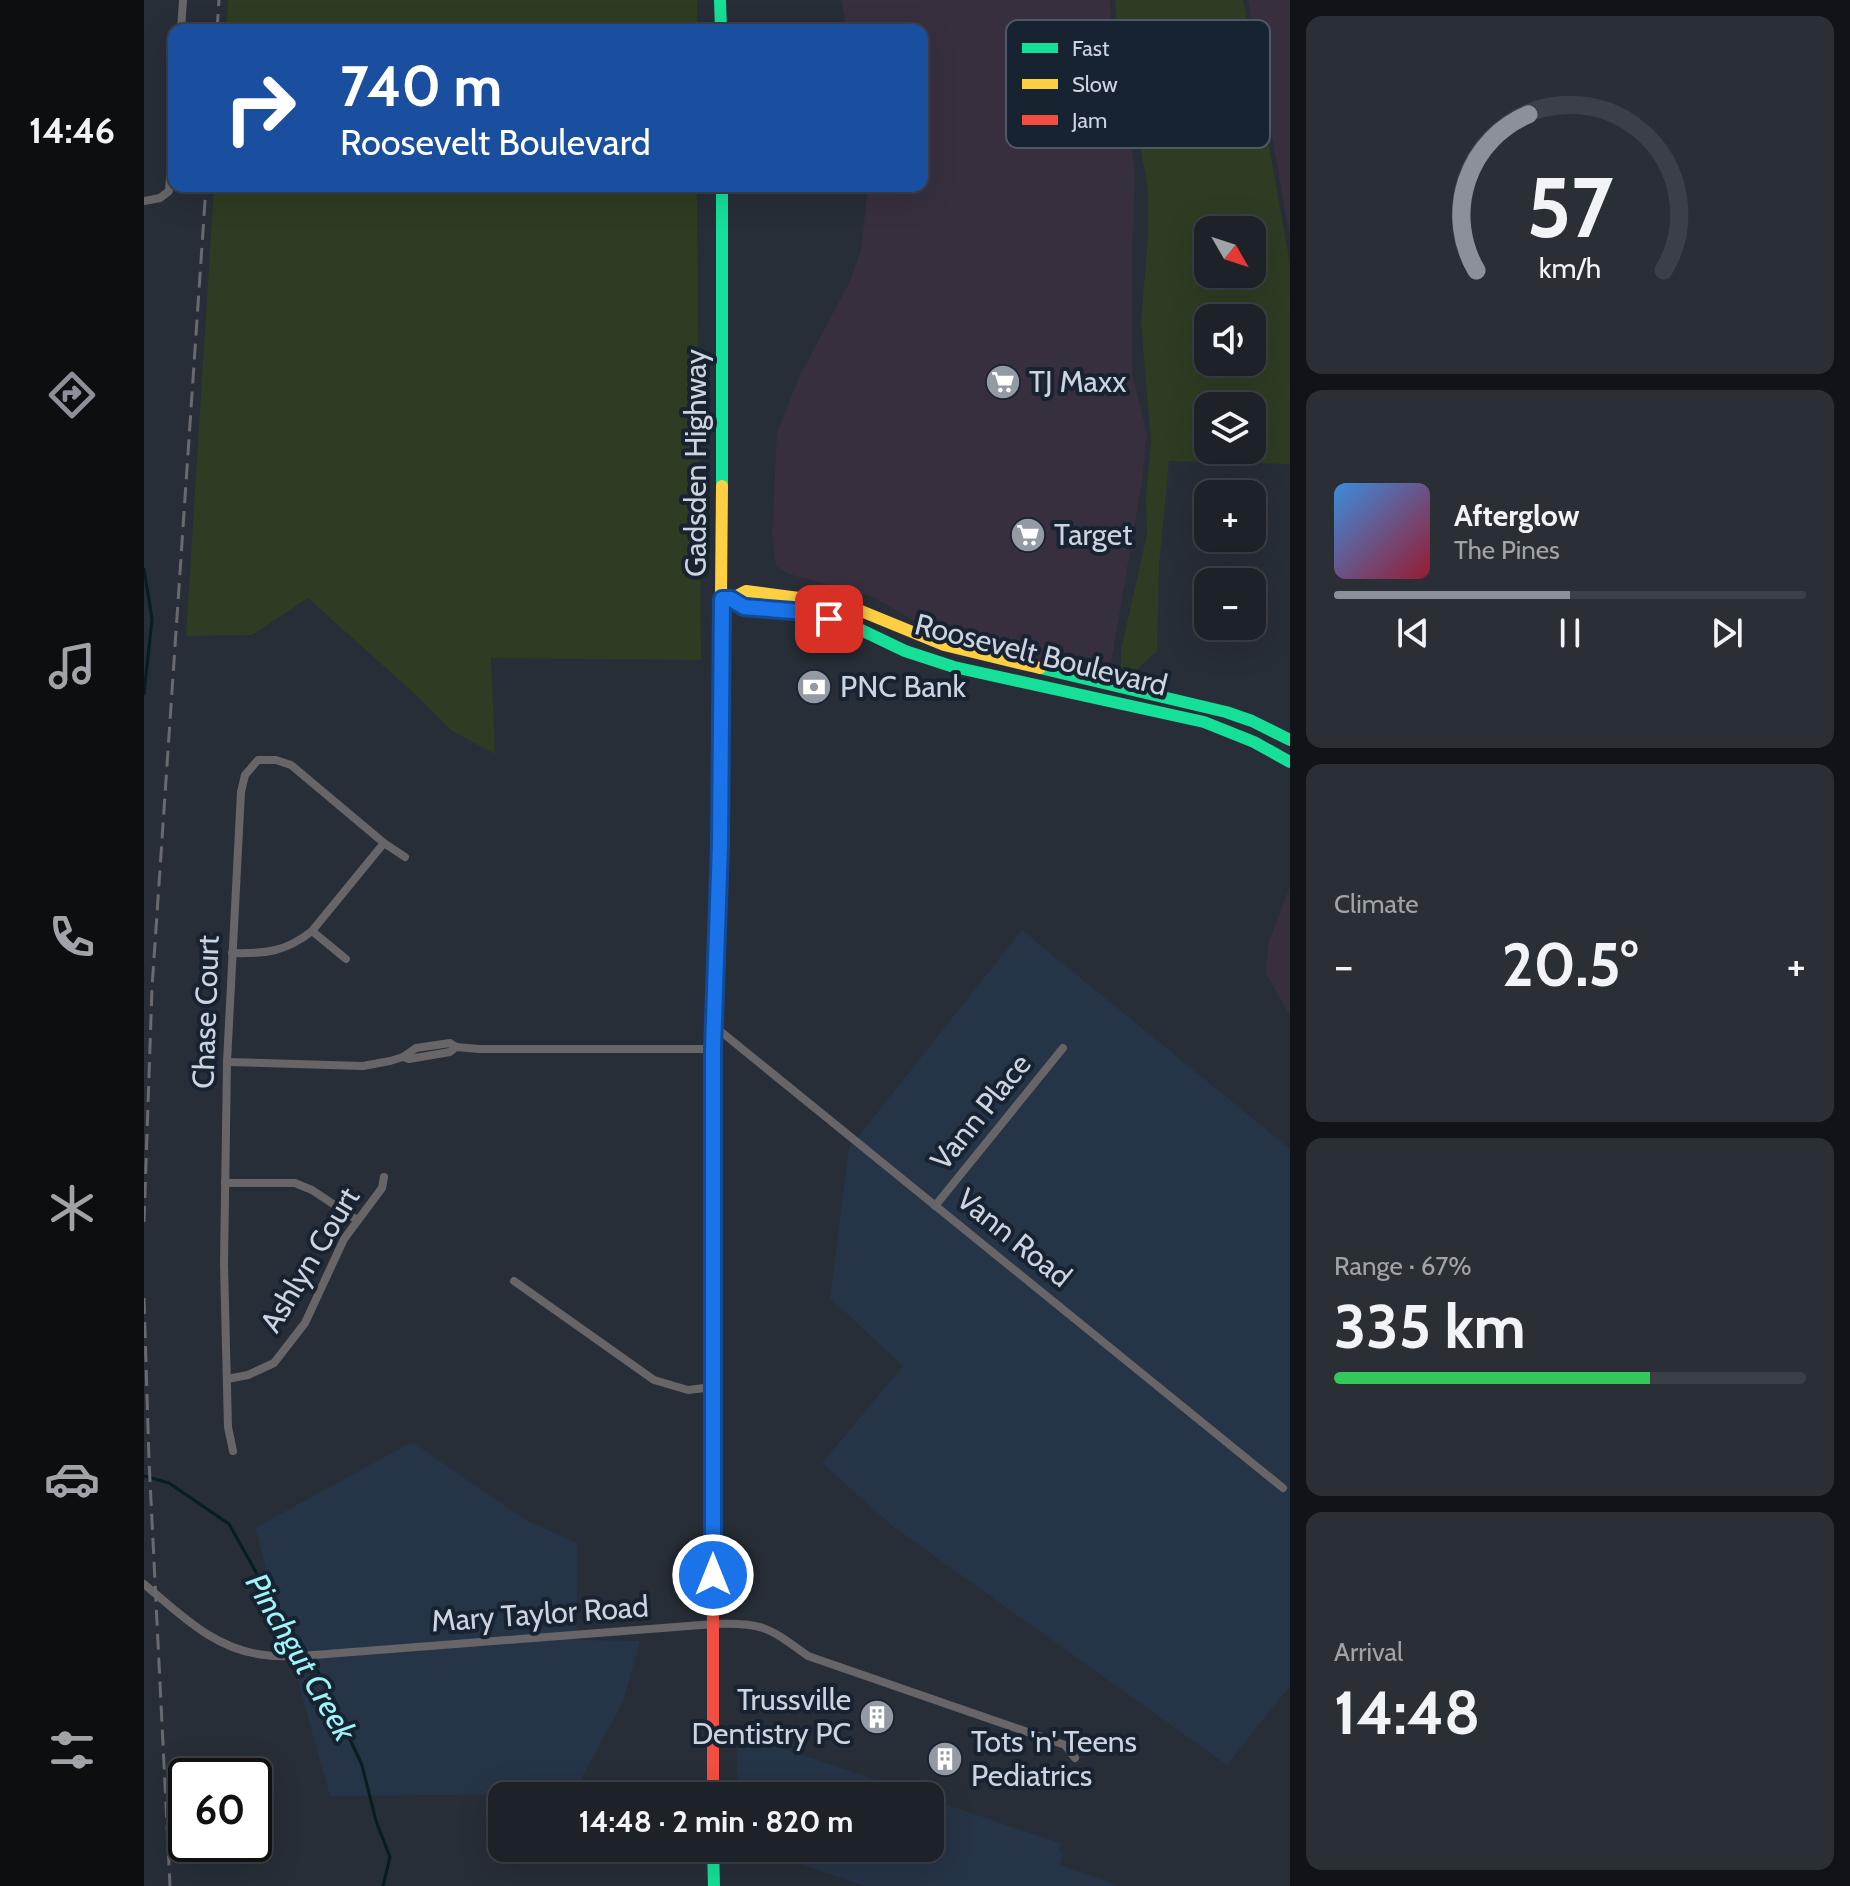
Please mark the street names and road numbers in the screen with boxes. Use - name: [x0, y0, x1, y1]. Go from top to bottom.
- street label: Gadsden Highway: [677, 349, 714, 577]
- street label: Roosevelt Boulevard: [911, 605, 1171, 704]
- street label: Chase Court: [184, 935, 227, 1089]
- street label: Vann Place: [922, 1046, 1039, 1177]
- street label: Vann Road: [949, 1180, 1079, 1295]
- street label: Ashlyn Court: [252, 1181, 367, 1339]
- street label: Mary Taylor Road: [430, 1587, 650, 1640]

